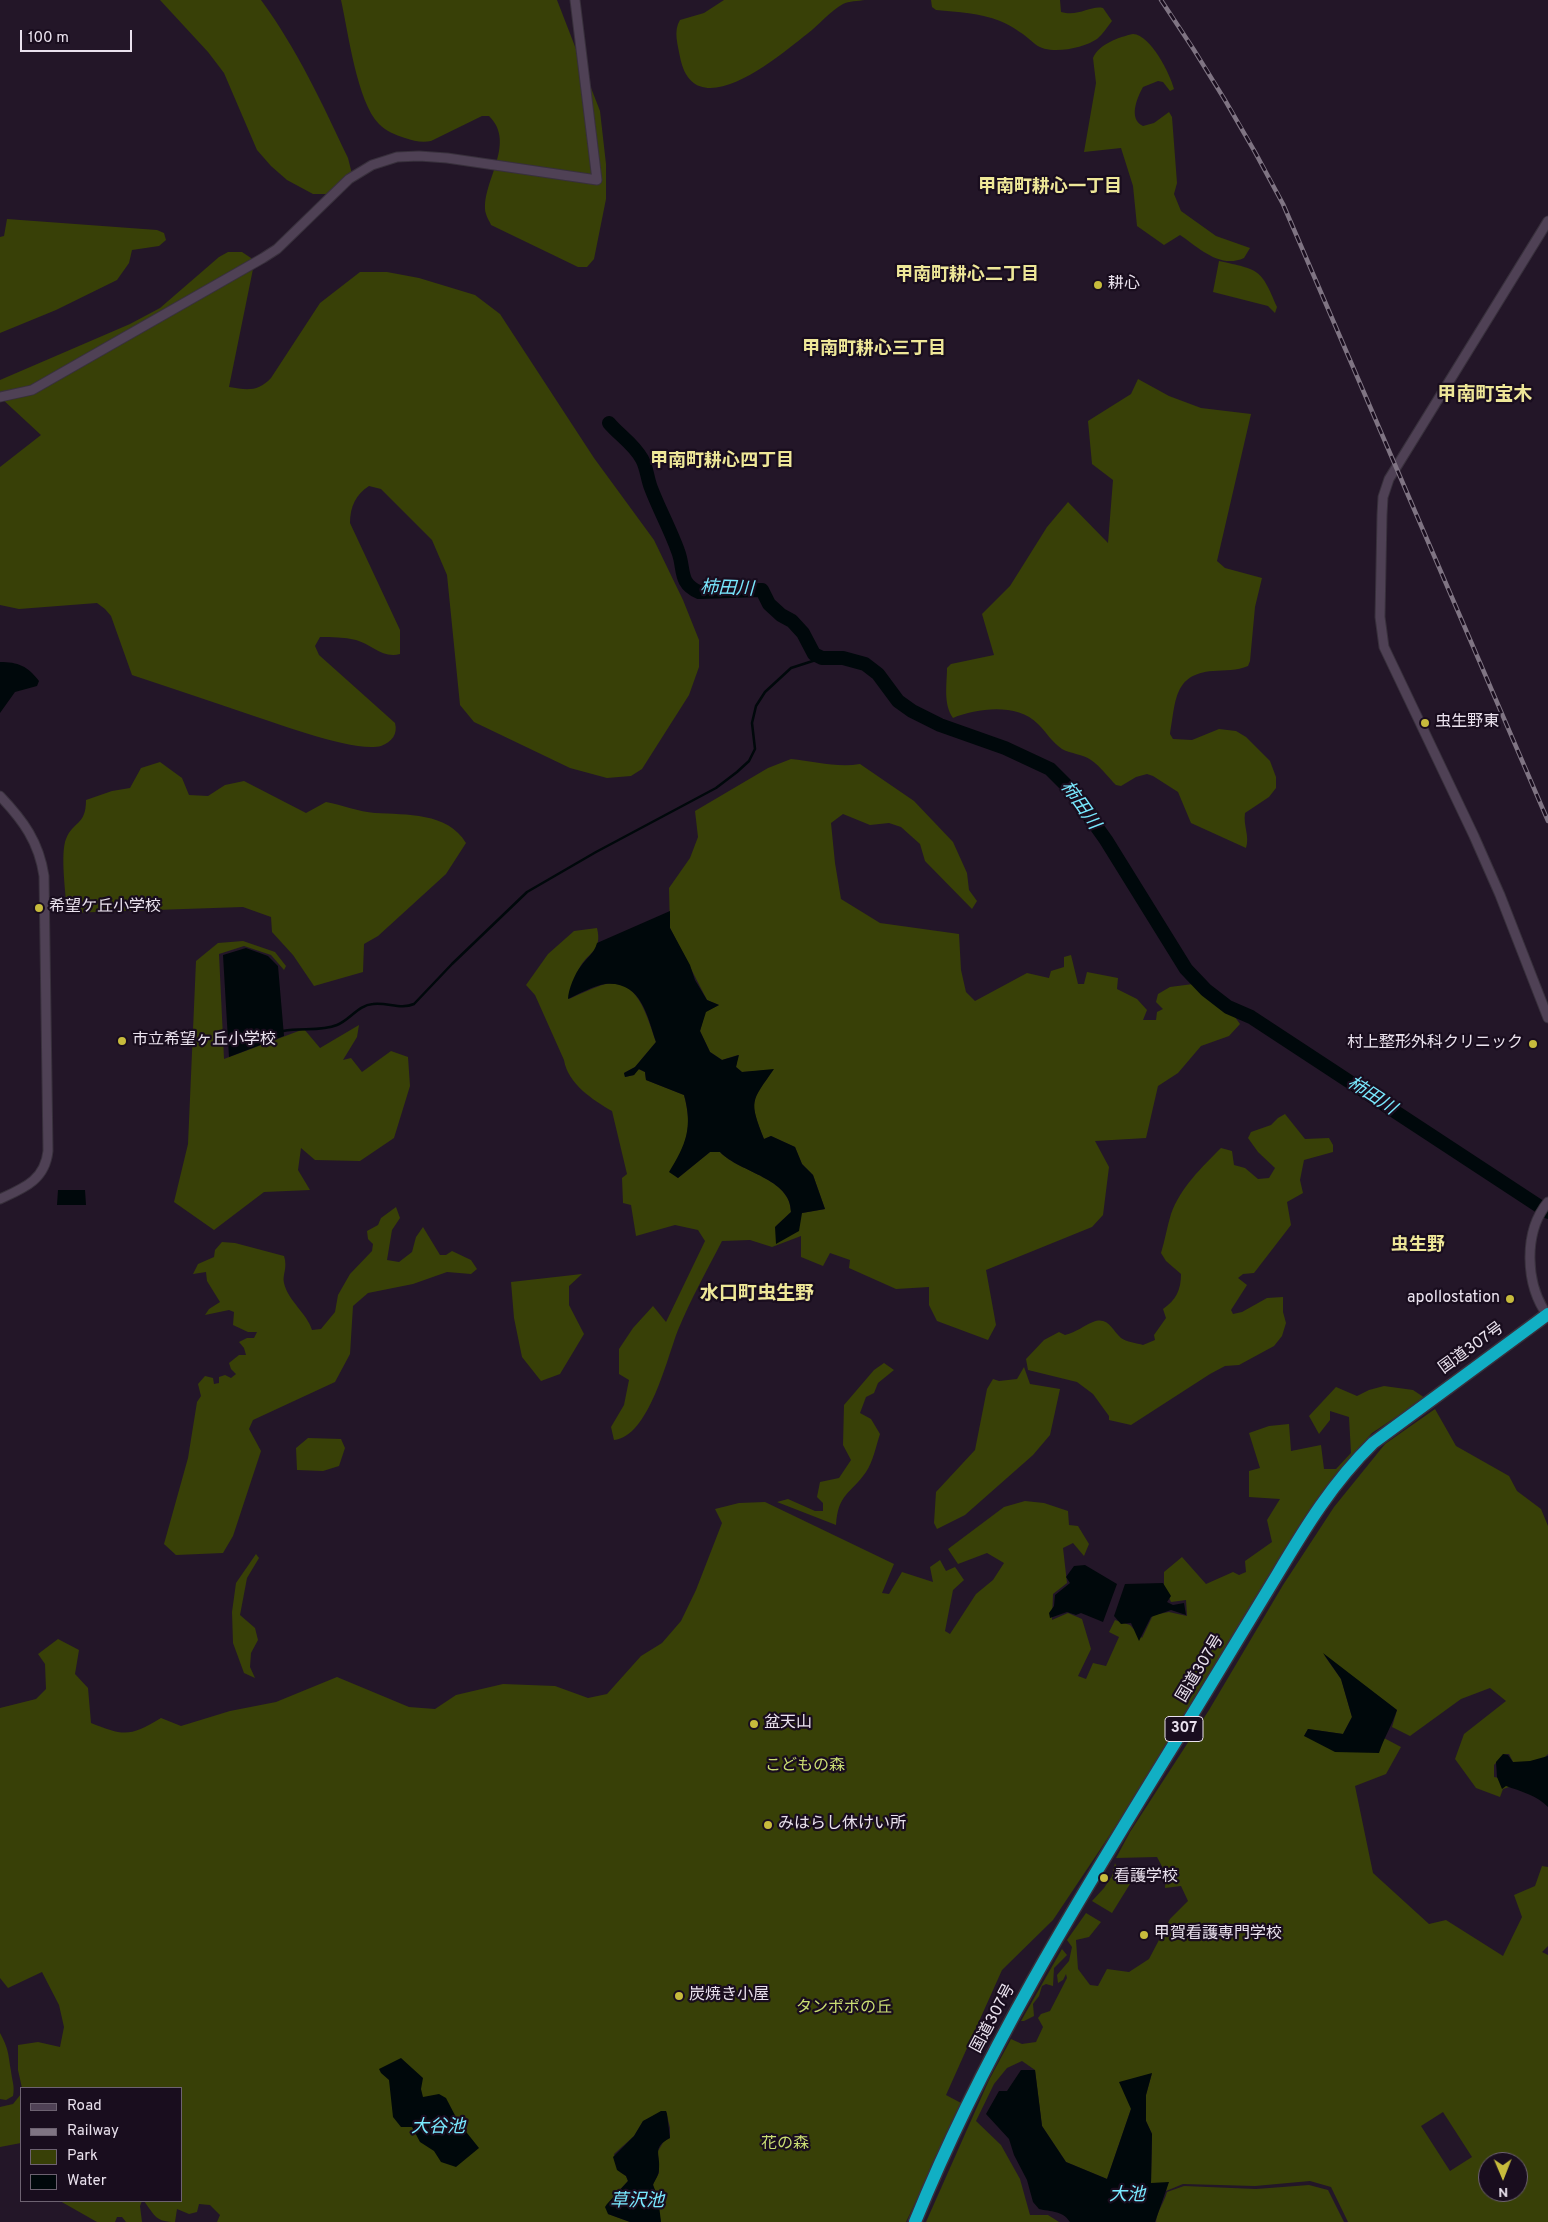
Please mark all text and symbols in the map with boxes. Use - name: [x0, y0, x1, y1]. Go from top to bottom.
- scale bar: [22, 20, 135, 52]
- text: 100 m: [28, 29, 69, 48]
- district label: 甲南町耕心一丁目: [978, 177, 1122, 199]
- district label: 甲南町耕心二丁目: [895, 265, 1039, 287]
- place label: 耕心: [1108, 275, 1140, 295]
- marker: 耕心: [1092, 279, 1104, 291]
- district label: 甲南町耕心三丁目: [802, 339, 946, 361]
- district label: 甲南町宝木: [1438, 385, 1532, 407]
- district label: 甲南町耕心四丁目: [650, 451, 794, 473]
- water label: 柿田川: [700, 578, 754, 602]
- place label: 虫生野東: [1435, 713, 1499, 733]
- marker: 虫生野東: [1419, 717, 1431, 729]
- water label: 柿田川: [1055, 778, 1103, 834]
- place label: 希望ケ丘小学校: [49, 898, 161, 918]
- marker: 希望ケ丘小学校: [33, 902, 45, 914]
- place label: 市立希望ヶ丘小学校: [132, 1031, 276, 1051]
- place label: 村上整形外科クリニック: [1347, 1034, 1523, 1054]
- marker: 市立希望ヶ丘小学校: [116, 1035, 128, 1047]
- marker: 村上整形外科クリニック: [1527, 1038, 1539, 1050]
- water label: 柿田川: [1342, 1073, 1400, 1121]
- district label: 虫生野: [1391, 1235, 1445, 1257]
- district label: 水口町虫生野: [700, 1284, 814, 1306]
- place label: apollostation: [1407, 1289, 1500, 1309]
- marker: apollostation: [1504, 1293, 1516, 1305]
- street label: 国道307号: [1436, 1319, 1508, 1379]
- street label: 国道307号: [1173, 1632, 1229, 1706]
- place label: 盆天山: [764, 1714, 812, 1734]
- road number: 307: [1165, 1716, 1203, 1742]
- marker: 盆天山: [748, 1718, 760, 1730]
- park label: こどもの森: [765, 1757, 845, 1777]
- place label: みはらし休けい所: [778, 1815, 906, 1835]
- marker: みはらし休けい所: [762, 1819, 774, 1831]
- place label: 看護学校: [1114, 1868, 1178, 1888]
- marker: 看護学校: [1098, 1872, 1110, 1884]
- place label: 甲賀看護専門学校: [1154, 1925, 1282, 1945]
- marker: 甲賀看護専門学校: [1138, 1929, 1150, 1941]
- street label: 国道307号: [968, 1981, 1020, 2057]
- place label: 炭焼き小屋: [689, 1986, 769, 2006]
- marker: 炭焼き小屋: [673, 1990, 685, 2002]
- park label: タンポポの丘: [796, 1999, 892, 2019]
- legend: [20, 2087, 182, 2202]
- text: Road: [67, 2097, 102, 2116]
- water label: 大谷池: [411, 2117, 465, 2139]
- text: Railway: [67, 2122, 119, 2141]
- park label: 花の森: [761, 2135, 809, 2155]
- text: Park: [67, 2147, 98, 2166]
- north arrow: [1478, 2152, 1528, 2202]
- text: Water: [67, 2172, 106, 2191]
- text: N: [1498, 2183, 1508, 2200]
- water label: 大池: [1109, 2185, 1145, 2207]
- water label: 草沢池: [610, 2191, 664, 2213]

